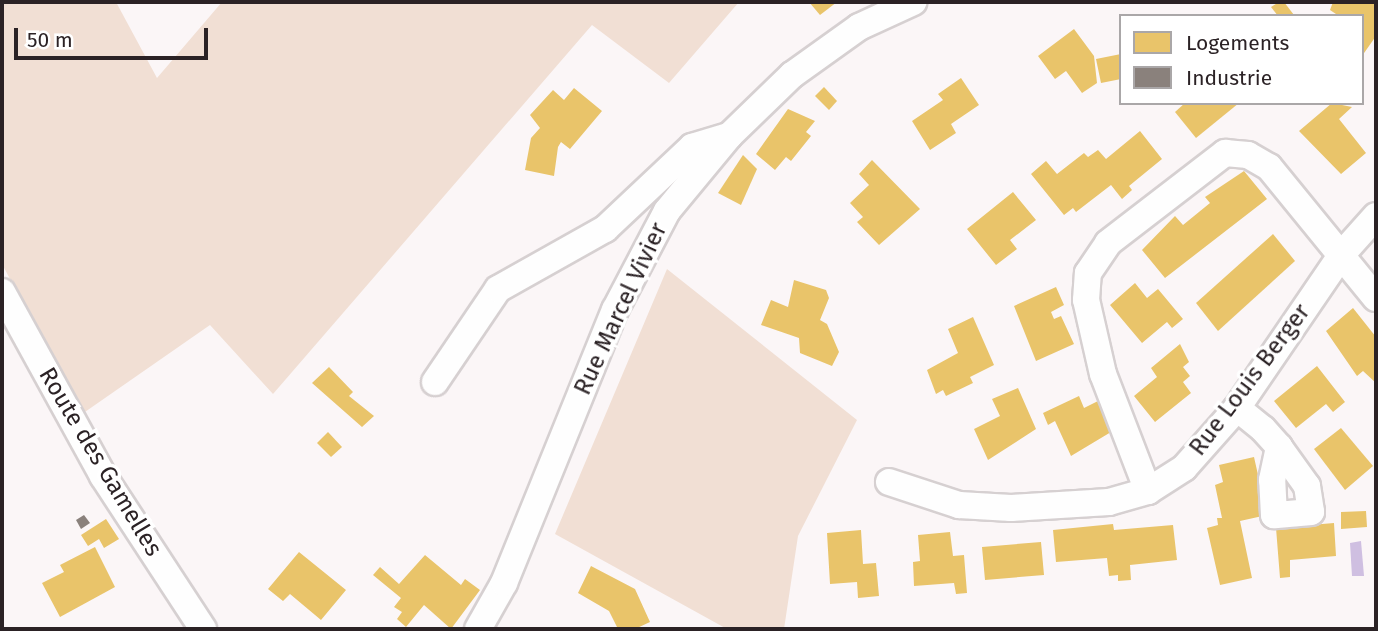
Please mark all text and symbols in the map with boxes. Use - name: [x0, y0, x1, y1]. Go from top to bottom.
- scale bar: [18, 14, 212, 58]
- legend: [1119, 14, 1364, 105]
- text: 50 m: [27, 27, 73, 53]
- text: Logements: [1186, 30, 1289, 56]
- text: Industrie: [1186, 65, 1272, 91]
- street label: Rue Marcel Vivier: [568, 218, 674, 400]
- street label: Rue Louis Berger: [1184, 298, 1316, 462]
- street label: Route des Gamelles: [32, 362, 168, 562]

